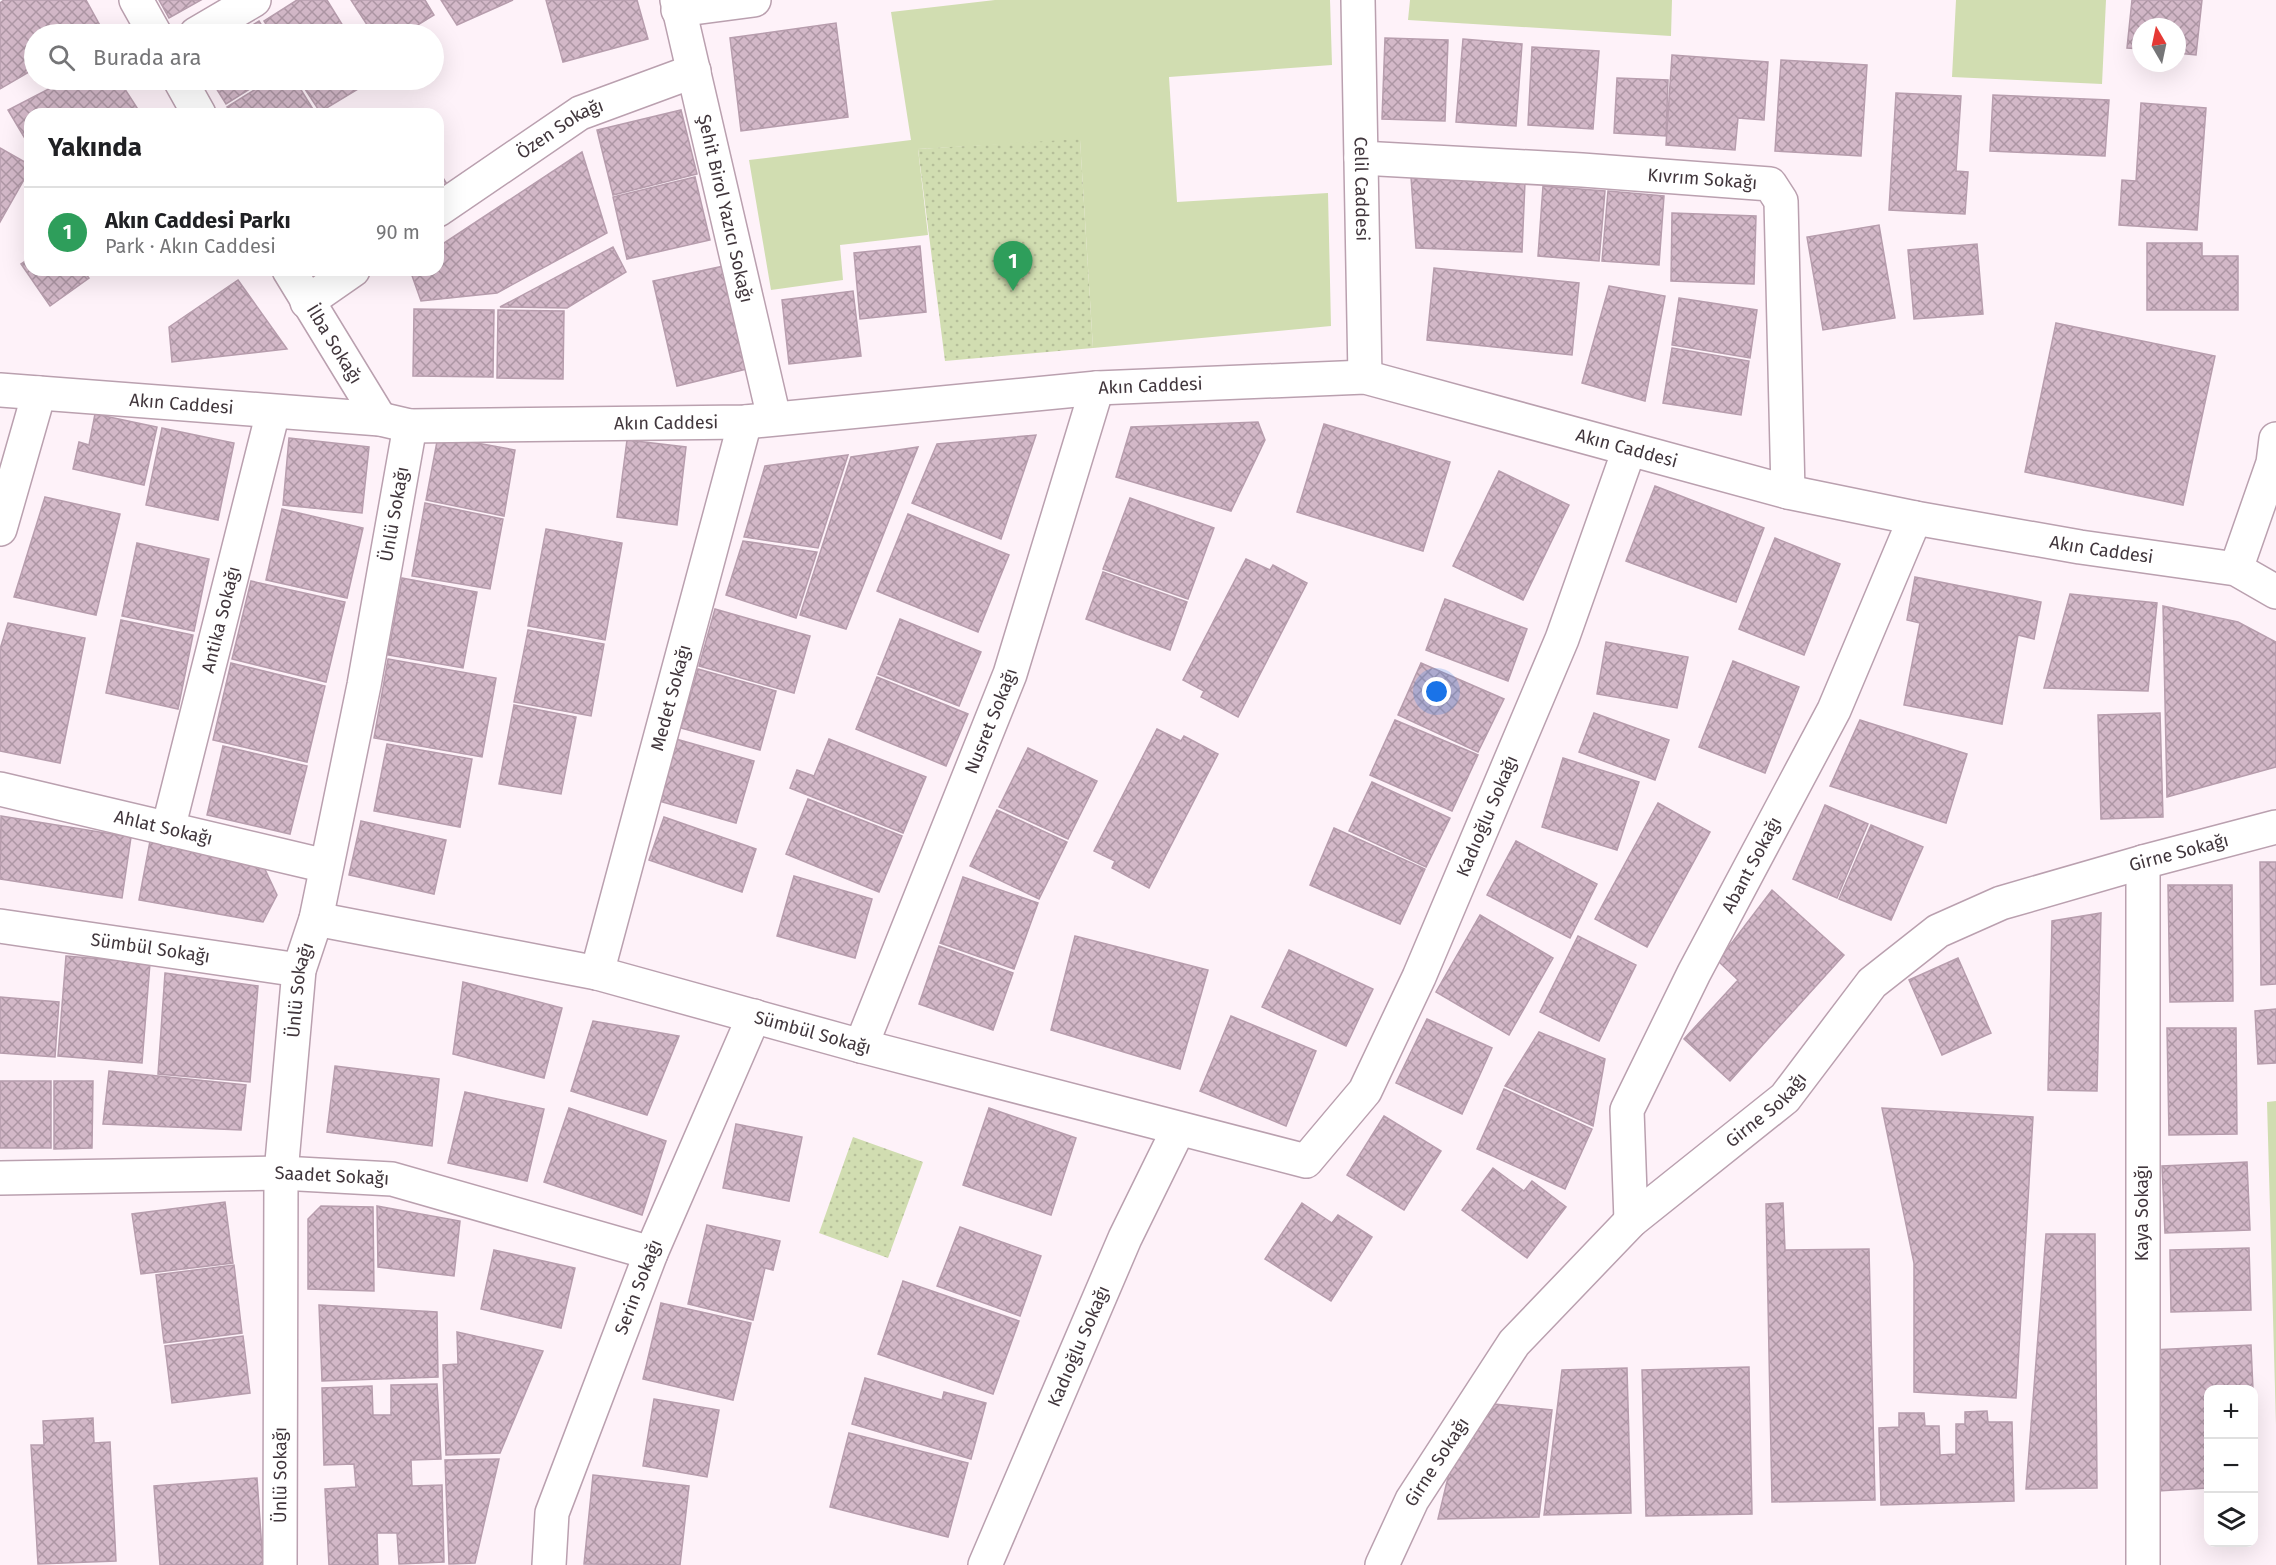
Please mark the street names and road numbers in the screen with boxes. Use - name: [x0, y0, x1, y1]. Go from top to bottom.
- street label: Özen Sokağı: [512, 94, 607, 164]
- street label: Şehit Birol Yazıcı Sokağı: [693, 112, 758, 305]
- street label: Celil Caddesi: [1350, 137, 1373, 241]
- street label: Kıvrım Sokağı: [1647, 164, 1758, 194]
- street label: İlba Sokağı: [302, 301, 367, 388]
- street label: Akın Caddesi: [1098, 373, 1203, 399]
- street label: Akın Caddesi: [129, 389, 234, 419]
- street label: Akın Caddesi: [614, 411, 718, 435]
- street label: Akın Caddesi: [1573, 424, 1680, 472]
- street label: Ünlü Sokağı: [375, 465, 414, 563]
- street label: Akın Caddesi: [2048, 531, 2155, 568]
- street label: Antika Sokağı: [197, 564, 245, 675]
- street label: Medet Sokağı: [646, 642, 696, 753]
- street label: Nusret Sokağı: [960, 666, 1022, 777]
- street label: Kadıoğlu Sokağı: [1452, 752, 1522, 880]
- street label: Ahlat Sokağı: [112, 805, 215, 850]
- street label: Abant Sokağı: [1717, 813, 1786, 917]
- street label: Girne Sokağı: [2127, 829, 2231, 876]
- street label: Sümbül Sokağı: [89, 928, 212, 968]
- street label: Ünlü Sokağı: [282, 940, 318, 1039]
- street label: Sümbül Sokağı: [752, 1006, 874, 1059]
- street label: Girne Sokağı: [1721, 1068, 1811, 1152]
- street label: Saadet Sokağı: [274, 1162, 390, 1190]
- street label: Kaya Sokağı: [2131, 1165, 2153, 1261]
- street label: Serin Sokağı: [610, 1236, 667, 1338]
- street label: Kadıoğlu Sokağı: [1043, 1282, 1114, 1410]
- street label: Girne Sokağı: [1400, 1413, 1474, 1511]
- street label: Ünlü Sokağı: [269, 1427, 291, 1523]

